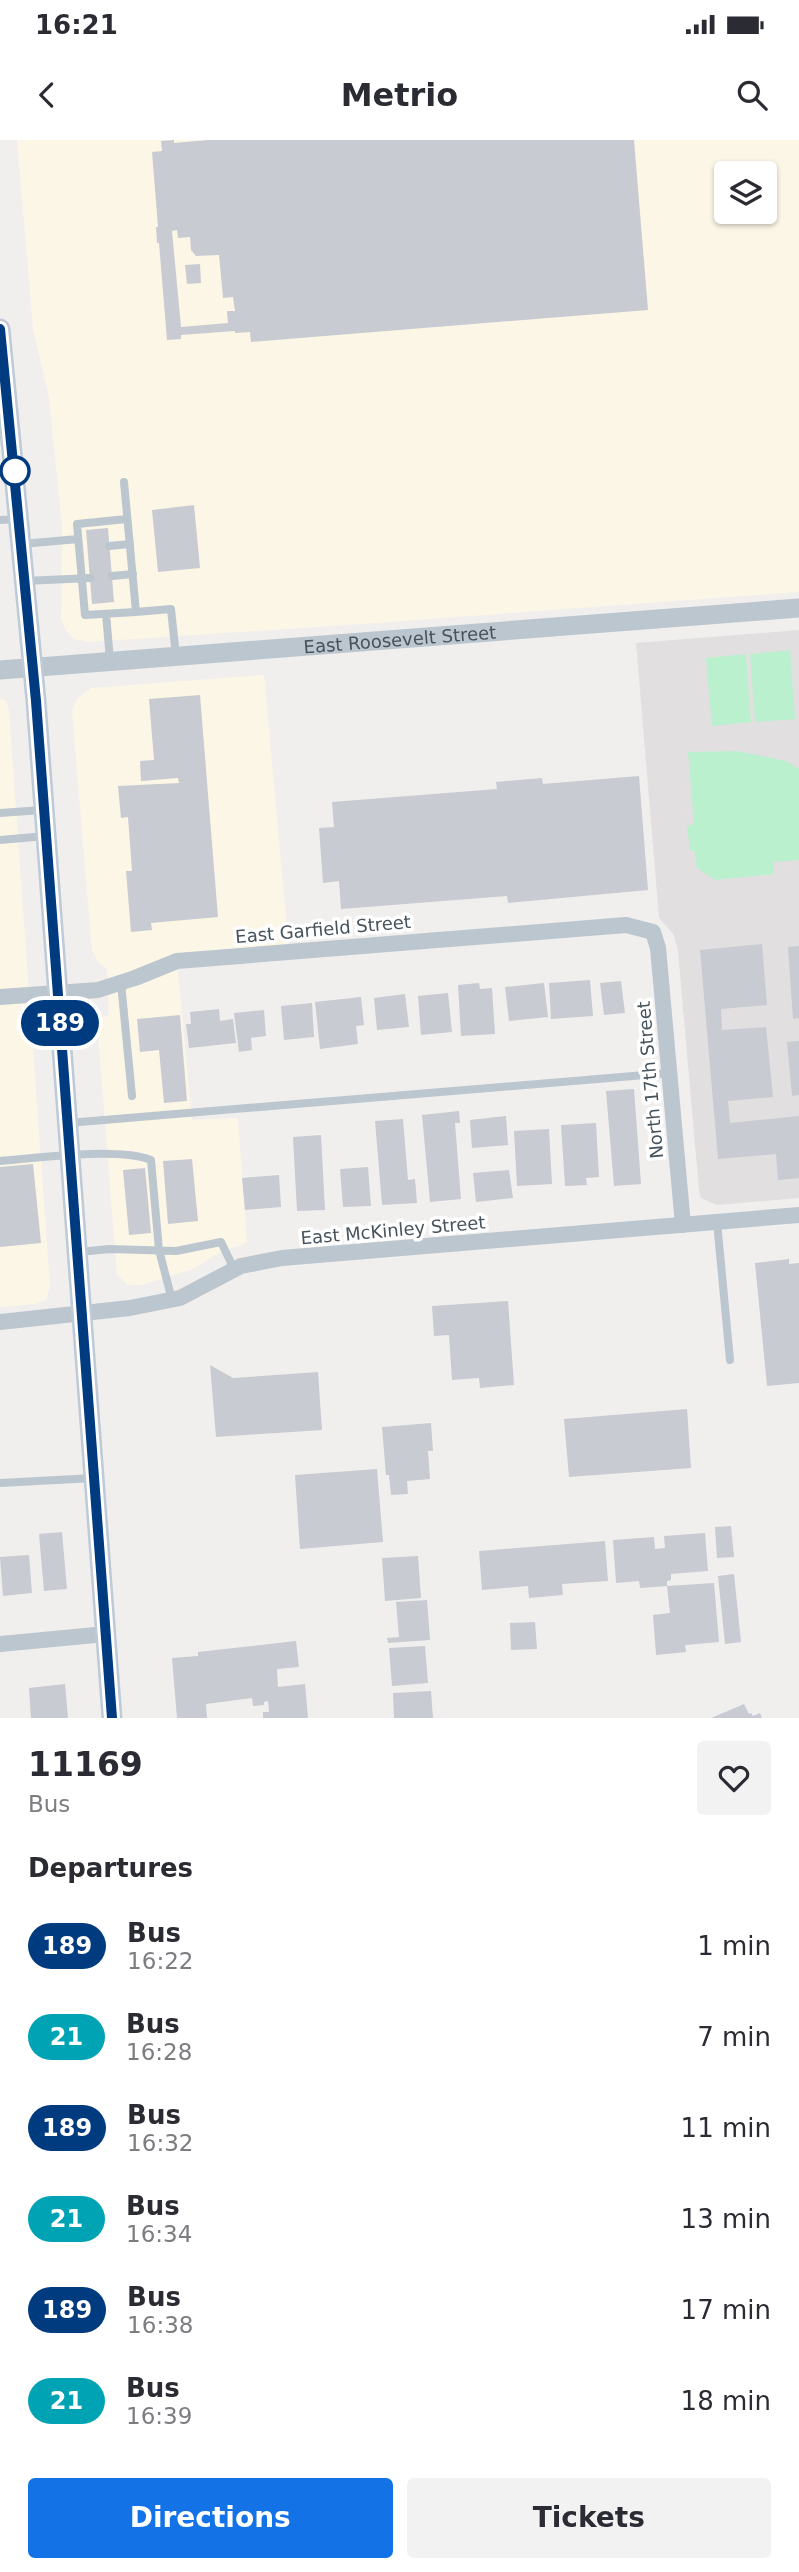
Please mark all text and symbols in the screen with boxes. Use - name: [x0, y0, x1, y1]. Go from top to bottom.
- text: 16:21: [35, 10, 118, 40]
- icon: back: [28, 76, 66, 114]
- text: Metrio: [341, 76, 458, 114]
- icon: search: [733, 76, 771, 114]
- map controls: [714, 161, 777, 224]
- button: layers: [714, 161, 777, 224]
- unlabelled marker: [0, 456, 30, 486]
- street label: East Roosevelt Street: [303, 621, 497, 657]
- street label: East Garfield Street: [234, 911, 412, 947]
- line badge: 189: [20, 1000, 100, 1046]
- street label: North 17th Street: [633, 1000, 667, 1160]
- text: 189: [35, 1009, 85, 1037]
- street label: East McKinley Street: [300, 1211, 486, 1249]
- button: heart: [697, 1741, 771, 1815]
- text: 11169: [28, 1745, 143, 1784]
- text: Bus: [28, 1791, 70, 1817]
- text: Departures: [28, 1853, 193, 1883]
- text: Bus: [127, 1918, 181, 1948]
- text: 1 min: [697, 1931, 771, 1961]
- text: 189: [42, 1932, 92, 1960]
- text: 16:22: [127, 1948, 193, 1974]
- text: Bus: [126, 2009, 180, 2039]
- text: 7 min: [697, 2022, 771, 2052]
- text: 21: [50, 2023, 83, 2051]
- text: 16:28: [126, 2039, 192, 2065]
- text: Bus: [127, 2100, 181, 2130]
- text: 11 min: [681, 2113, 771, 2143]
- text: 189: [42, 2114, 92, 2142]
- text: 16:32: [127, 2130, 193, 2156]
- text: Bus: [126, 2191, 180, 2221]
- text: 13 min: [681, 2204, 771, 2234]
- text: 21: [50, 2205, 83, 2233]
- text: 16:34: [126, 2221, 192, 2247]
- text: Bus: [127, 2282, 181, 2312]
- text: 17 min: [681, 2295, 771, 2325]
- text: 189: [42, 2296, 92, 2324]
- text: 16:38: [127, 2312, 193, 2338]
- text: Bus: [126, 2373, 180, 2403]
- text: 18 min: [681, 2386, 771, 2416]
- text: 21: [50, 2387, 83, 2415]
- text: 16:39: [126, 2403, 192, 2429]
- button: Directions: [28, 2478, 393, 2558]
- button: Tickets: [407, 2478, 771, 2558]

